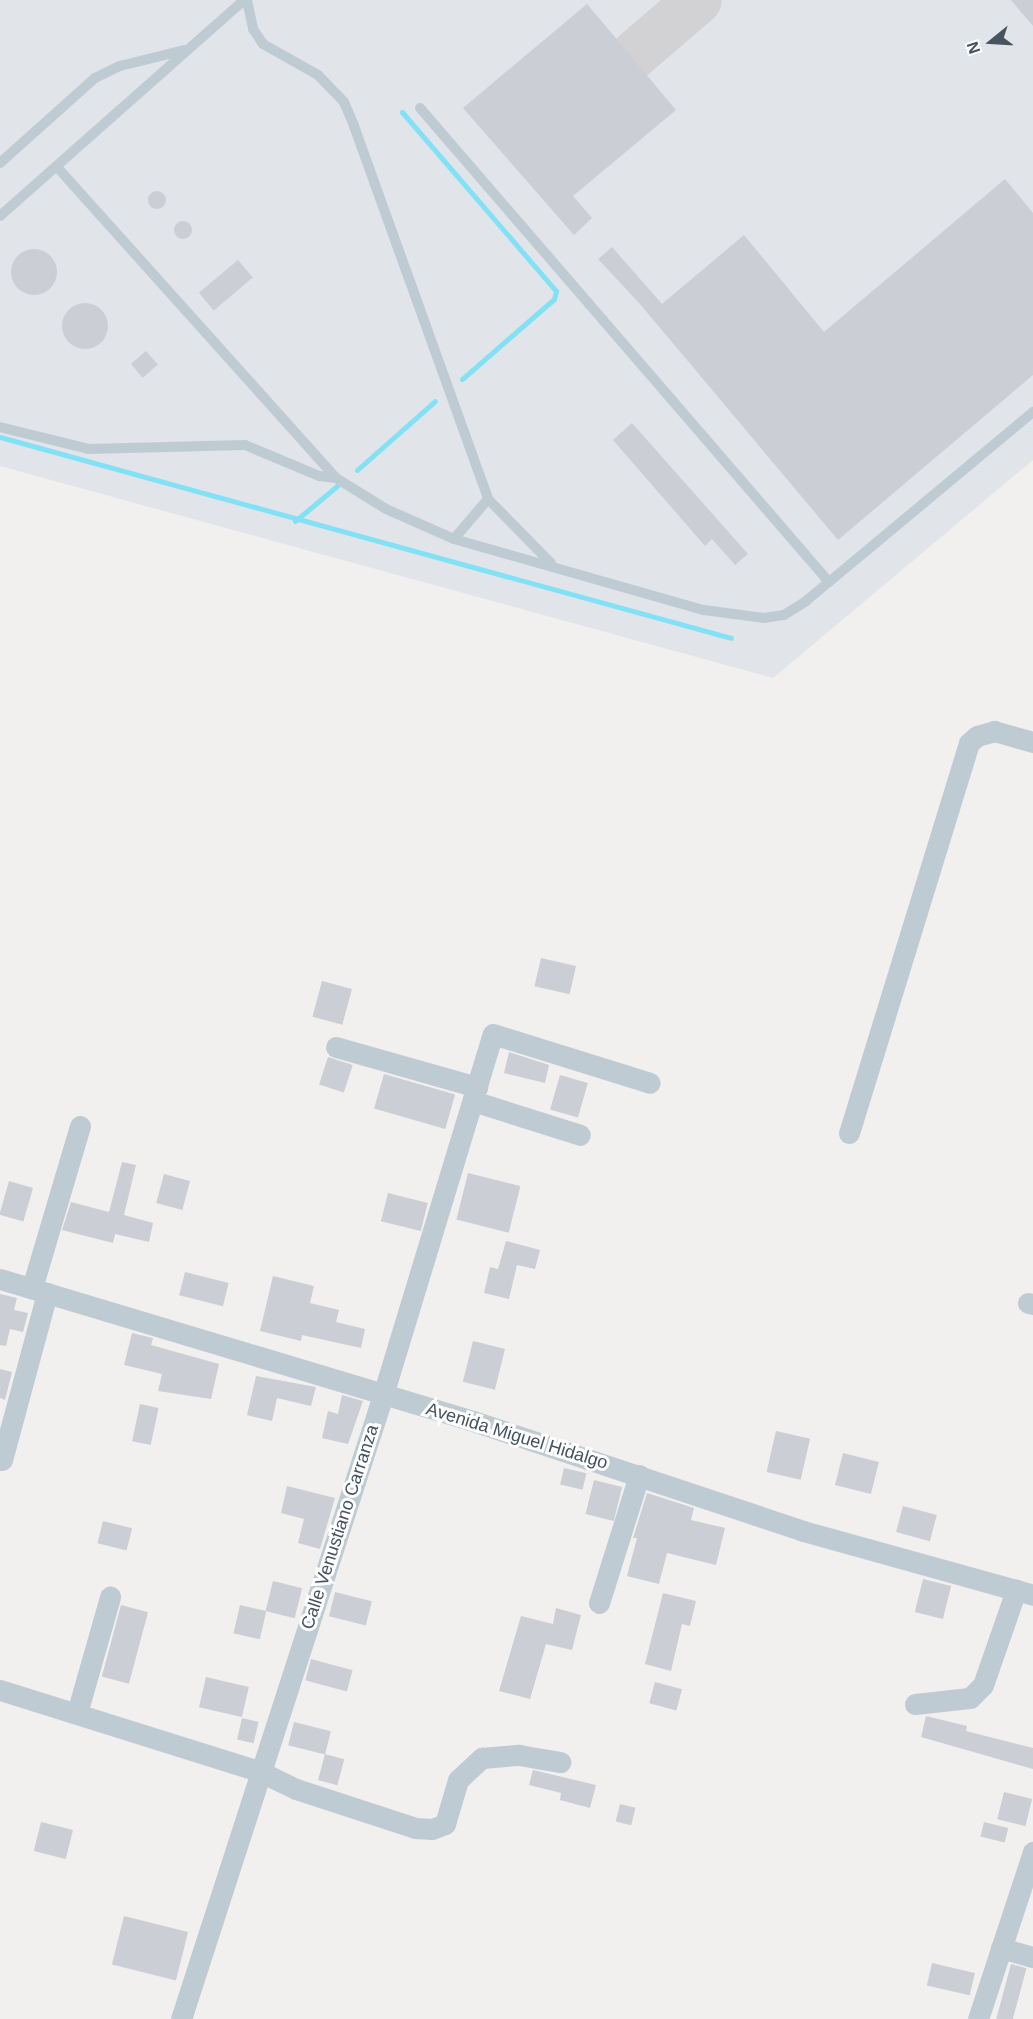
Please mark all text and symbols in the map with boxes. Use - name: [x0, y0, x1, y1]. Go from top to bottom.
- north arrow: [961, 12, 1021, 72]
- text: N: [964, 40, 983, 56]
- street label: Avenida Miguel Hidalgo: [424, 1398, 610, 1474]
- street label: Calle Venustiano Carranza: [297, 1422, 383, 1632]

